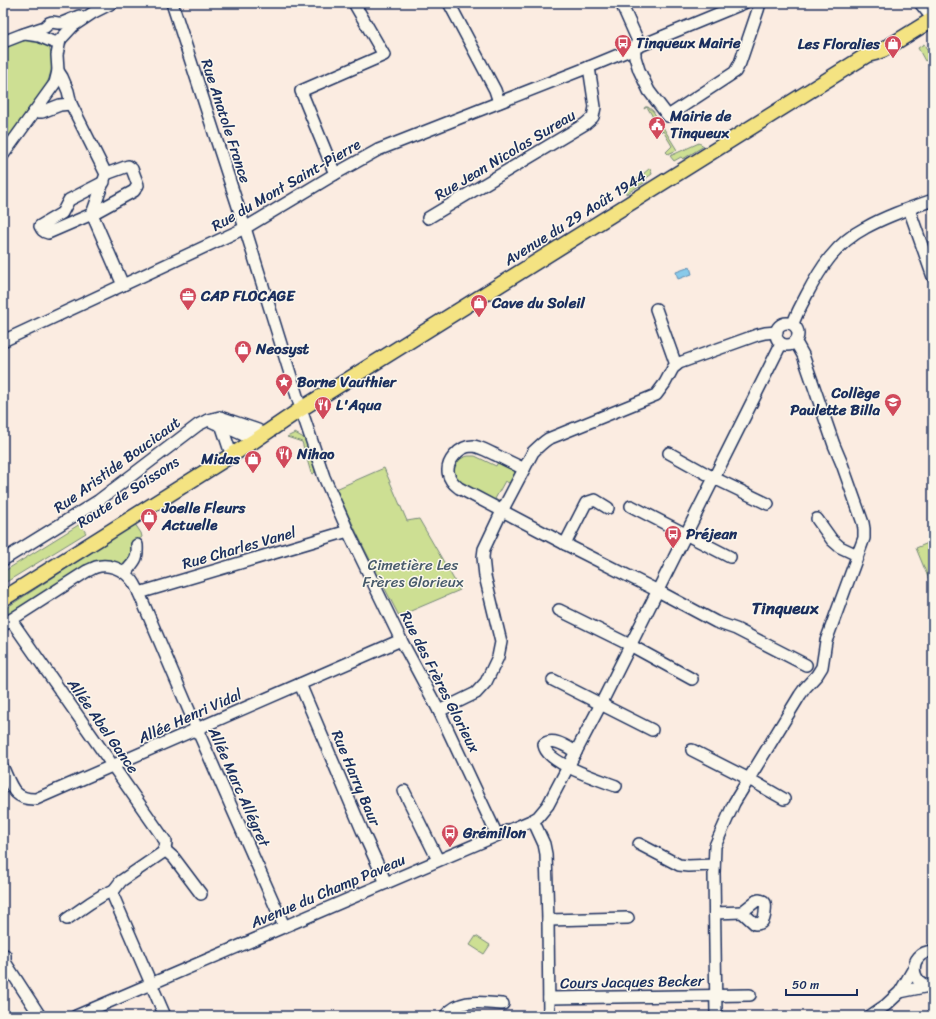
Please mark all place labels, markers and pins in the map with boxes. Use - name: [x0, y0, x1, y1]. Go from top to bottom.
- place label: Tinqueux Mairie: [636, 30, 741, 56]
- place label: Les Floralies: [798, 31, 881, 57]
- bus stop icon: Tinqueux Mairie: [613, 33, 633, 58]
- shop icon: Les Floralies: [883, 34, 903, 59]
- place label: Mairie de Tinqueux: [669, 103, 732, 146]
- public building icon: Mairie de Tinqueux: [647, 115, 667, 140]
- place label: CAP FLOCAGE: [200, 283, 296, 309]
- office icon: CAP FLOCAGE: [178, 286, 198, 311]
- place label: Cave du Soleil: [491, 290, 585, 316]
- shop icon: Cave du Soleil: [469, 293, 489, 318]
- place label: Neosyst: [255, 336, 310, 362]
- shop icon: Neosyst: [233, 339, 253, 364]
- place label: Borne Vauthier: [297, 369, 398, 395]
- place icon: Borne Vauthier: [274, 372, 294, 397]
- place label: Collège Paulette Billa: [790, 380, 880, 423]
- place label: L'Aqua: [336, 392, 382, 418]
- school or university icon: Collège Paulette Billa: [883, 392, 903, 417]
- restaurant icon: L'Aqua: [313, 395, 333, 420]
- place label: Nihao: [296, 441, 335, 467]
- restaurant icon: Nihao: [274, 444, 294, 469]
- place label: Midas: [200, 446, 241, 472]
- shop icon: Midas: [243, 449, 263, 474]
- place label: Joelle Fleurs Actuelle: [161, 495, 246, 538]
- shop icon: Joelle Fleurs Actuelle: [139, 507, 159, 532]
- place label: Préjean: [686, 521, 738, 547]
- bus stop icon: Préjean: [663, 524, 683, 549]
- place label: Grémillon: [462, 820, 527, 846]
- bus stop icon: Grémillon: [440, 823, 460, 848]

